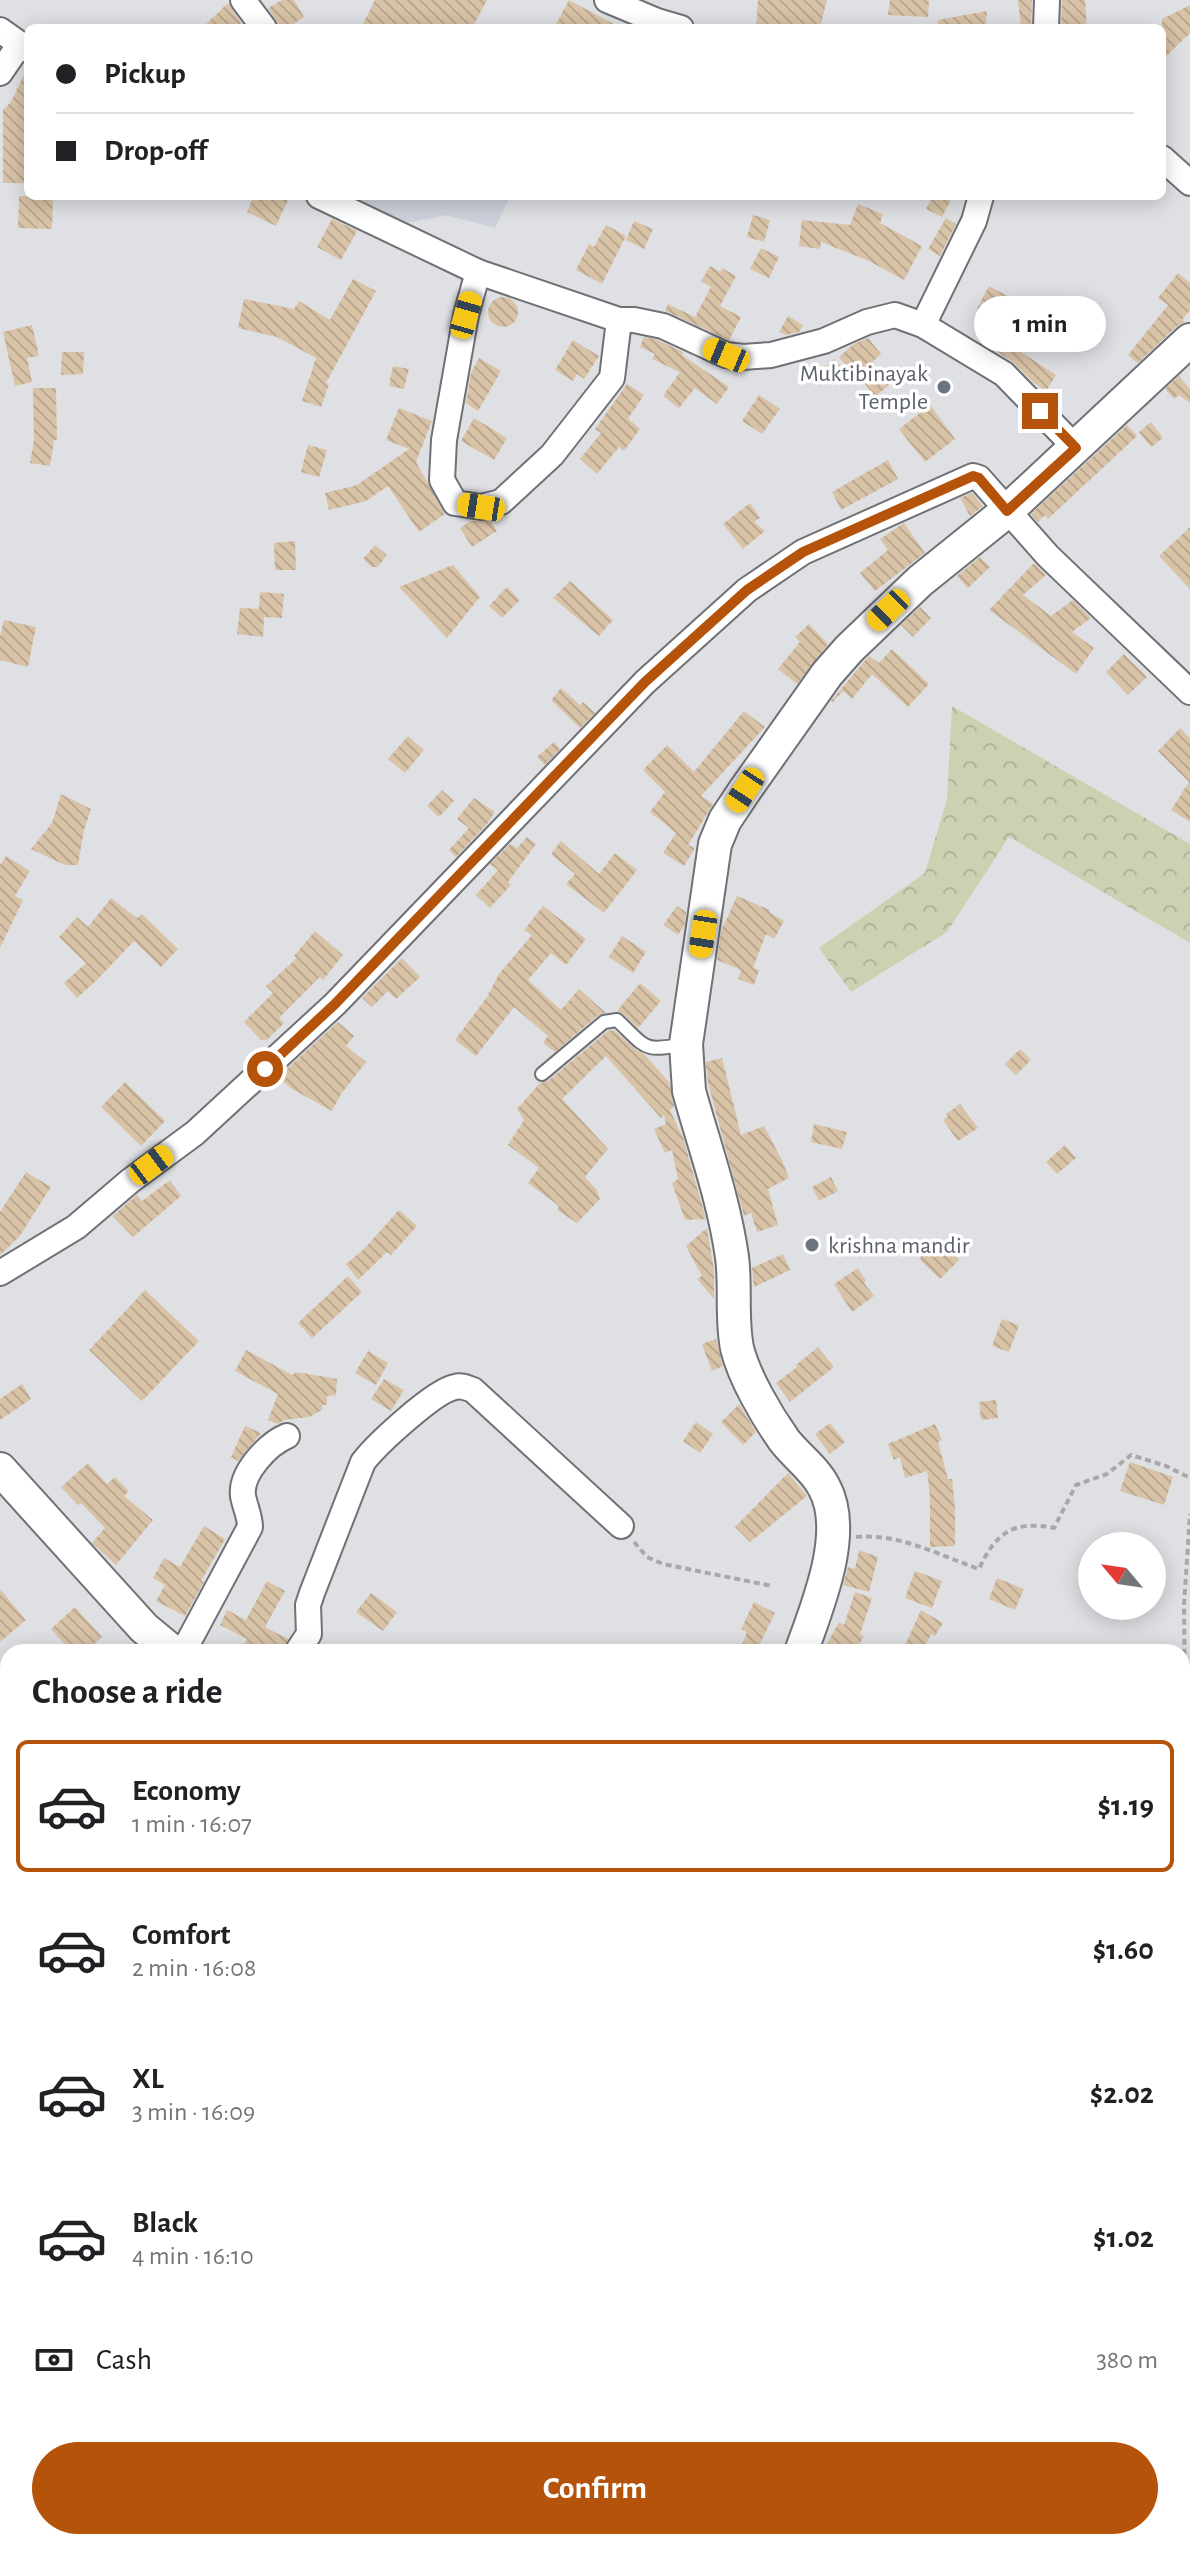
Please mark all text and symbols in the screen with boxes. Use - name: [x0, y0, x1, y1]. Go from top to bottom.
- text: Pickup: [104, 59, 186, 89]
- text: Drop-off: [104, 136, 207, 166]
- car: [448, 289, 484, 341]
- callout: 1 min: [974, 295, 1106, 351]
- text: 1 min: [1013, 311, 1067, 337]
- car: [699, 335, 753, 375]
- place label: Muktibinayak Temple: [800, 362, 928, 414]
- marker: Muktibinayak Temple: [935, 378, 953, 396]
- route end: [1022, 393, 1058, 429]
- car: [455, 491, 507, 523]
- car: [862, 585, 914, 635]
- car: [722, 763, 768, 817]
- car: [687, 908, 719, 960]
- route start: [247, 1051, 283, 1087]
- car: [125, 1141, 177, 1189]
- place label: krishna mandir: [828, 1234, 970, 1258]
- marker: krishna mandir: [803, 1236, 821, 1254]
- north arrow: [1078, 1532, 1166, 1620]
- map controls: [1078, 1532, 1166, 1620]
- text: Choose a ride: [32, 1674, 222, 1710]
- icon: car: [36, 1770, 108, 1842]
- text: Economy: [132, 1776, 241, 1806]
- text: $1.19: [1098, 1791, 1154, 1821]
- text: 1 min · 16:07: [132, 1811, 252, 1837]
- icon: car: [36, 1914, 108, 1986]
- text: Comfort: [132, 1920, 231, 1950]
- text: $1.60: [1093, 1935, 1154, 1965]
- text: 2 min · 16:08: [132, 1955, 256, 1981]
- icon: car: [36, 2058, 108, 2130]
- text: XL: [132, 2064, 164, 2094]
- text: $2.02: [1090, 2079, 1154, 2109]
- text: 3 min · 16:09: [132, 2099, 255, 2125]
- icon: car: [36, 2202, 108, 2274]
- text: Black: [132, 2208, 198, 2238]
- text: $1.02: [1093, 2223, 1154, 2253]
- text: 4 min · 16:10: [132, 2243, 254, 2269]
- icon: cash: [32, 2338, 76, 2382]
- text: Cash: [96, 2345, 152, 2375]
- text: 380 m: [1096, 2347, 1158, 2373]
- button: Confirm: [32, 2442, 1158, 2534]

